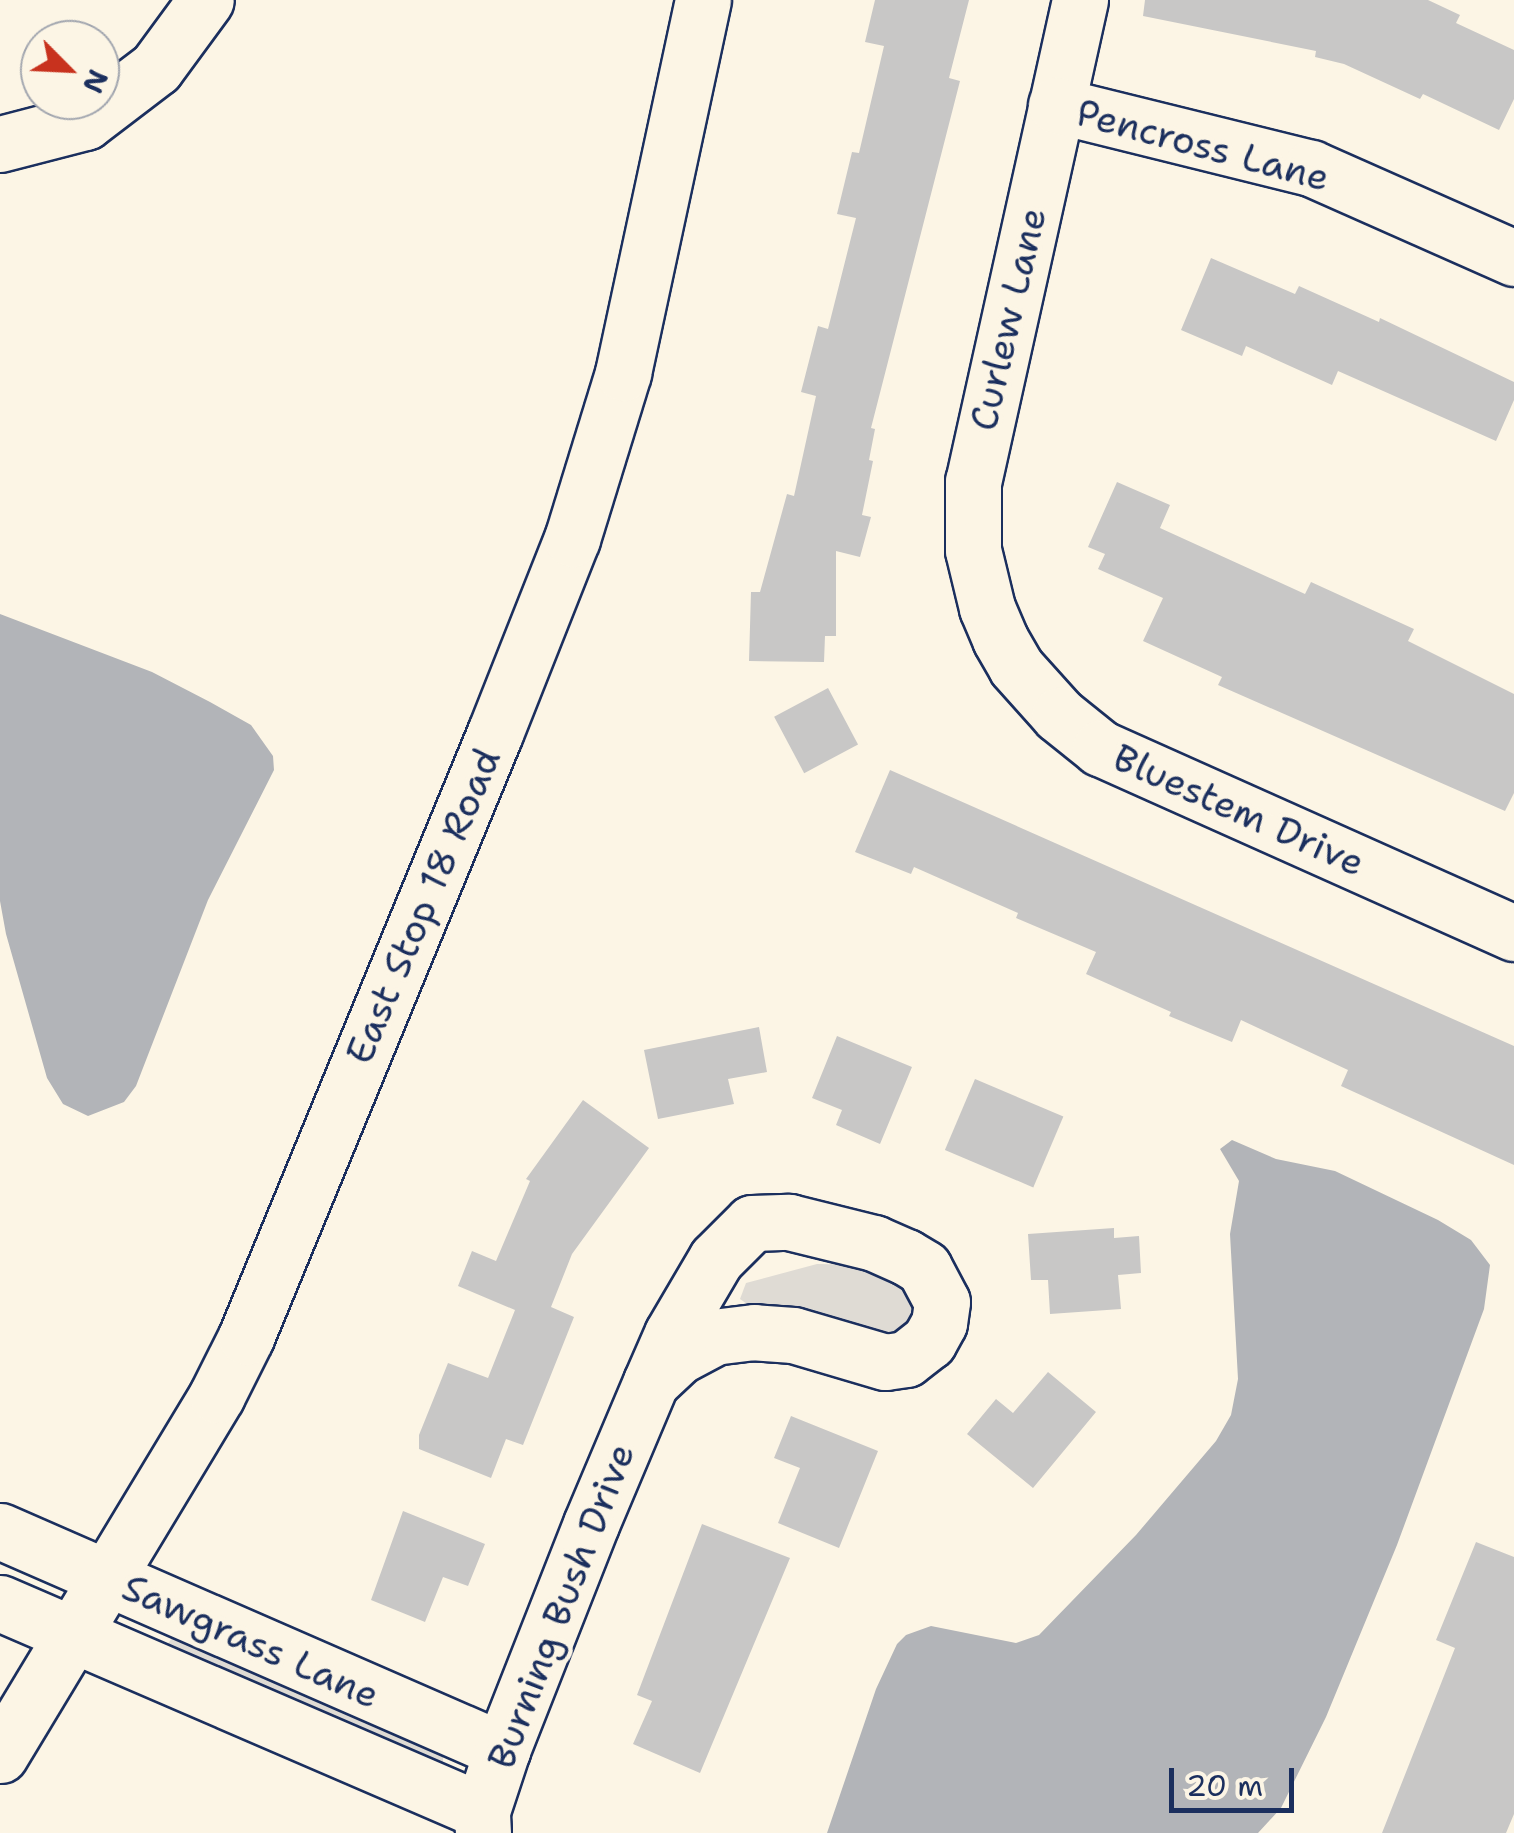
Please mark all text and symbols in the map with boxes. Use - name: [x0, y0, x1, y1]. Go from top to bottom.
- north arrow: [20, 20, 120, 120]
- text: N: [74, 64, 117, 99]
- street label: Pencross Lane: [1072, 89, 1334, 201]
- street label: Curlew Lane: [960, 203, 1056, 435]
- street label: Bluestem Drive: [1106, 734, 1372, 886]
- street label: East Stop 18 Road: [336, 741, 510, 1071]
- street label: Burning Bush Drive: [478, 1437, 644, 1775]
- street label: Sawgrass Lane: [116, 1564, 386, 1718]
- scale bar: [1174, 1748, 1299, 1810]
- text: 20 m: [1186, 1765, 1263, 1806]

